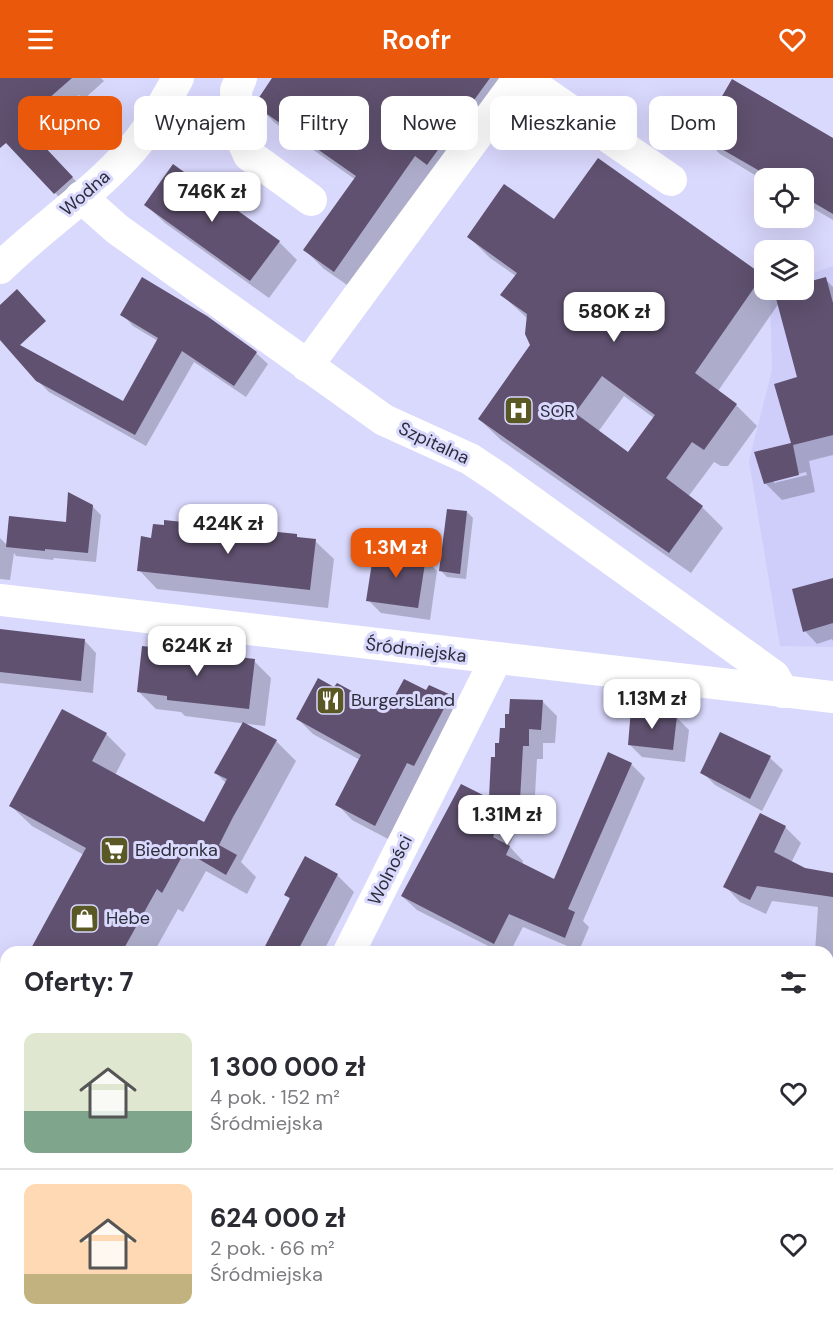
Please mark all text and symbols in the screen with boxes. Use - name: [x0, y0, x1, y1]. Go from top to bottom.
- text: Roofr: [382, 22, 451, 57]
- icon: menu: [24, 23, 57, 56]
- icon: heart: [776, 23, 809, 56]
- chip: Kupno: [18, 96, 122, 150]
- chip: Wynajem: [134, 96, 267, 150]
- chip: Filtry: [279, 96, 369, 150]
- chip: Nowe: [381, 96, 478, 150]
- chip: Mieszkanie: [490, 96, 637, 150]
- chip: Dom: [649, 96, 737, 150]
- street label: Wodna: [55, 165, 115, 221]
- map controls: [754, 168, 814, 300]
- button: locate: [754, 168, 814, 228]
- pin: 746K zł: [157, 172, 267, 223]
- text: 746K zł: [178, 178, 246, 204]
- button: layers: [754, 240, 814, 300]
- pin: 580K zł: [559, 292, 669, 343]
- text: 580K zł: [578, 298, 650, 324]
- hospital icon: SOR: [503, 395, 535, 427]
- place label: SOR: [540, 399, 575, 423]
- street label: Szpitalna: [395, 416, 473, 470]
- pin: 424K zł: [173, 504, 283, 555]
- text: 424K zł: [193, 510, 263, 536]
- pin: 1.3M zł: [341, 528, 451, 579]
- text: 1.3M zł: [365, 534, 427, 560]
- pin: 624K zł: [142, 626, 252, 677]
- text: 624K zł: [162, 632, 232, 658]
- street label: Śródmiejska: [364, 632, 468, 668]
- pin: 1.13M zł: [590, 679, 714, 730]
- restaurant icon: BurgersLand: [314, 684, 346, 716]
- text: 1.13M zł: [617, 685, 687, 711]
- place label: BurgersLand: [351, 688, 455, 712]
- pin: 1.31M zł: [445, 795, 569, 846]
- text: 1.31M zł: [472, 801, 542, 827]
- street label: Wolności: [362, 831, 418, 909]
- supermarket icon: Biedronka: [98, 834, 130, 866]
- place label: Biedronka: [135, 838, 218, 862]
- shop icon: Hebe: [69, 902, 101, 934]
- place label: Hebe: [106, 906, 150, 930]
- text: Oferty: 7: [24, 965, 133, 999]
- icon: filters: [777, 966, 810, 999]
- text: 1 300 000 zł: [210, 1050, 365, 1084]
- icon: home: [72, 1057, 144, 1129]
- icon: heart: [777, 1077, 810, 1110]
- text: 4 pok. · 152 m²: [210, 1084, 340, 1110]
- text: Śródmiejska: [210, 1110, 323, 1136]
- text: 624 000 zł: [210, 1201, 345, 1235]
- icon: home: [72, 1208, 144, 1280]
- icon: heart: [777, 1228, 810, 1261]
- text: 2 pok. · 66 m²: [210, 1235, 335, 1261]
- text: Śródmiejska: [210, 1261, 323, 1287]

